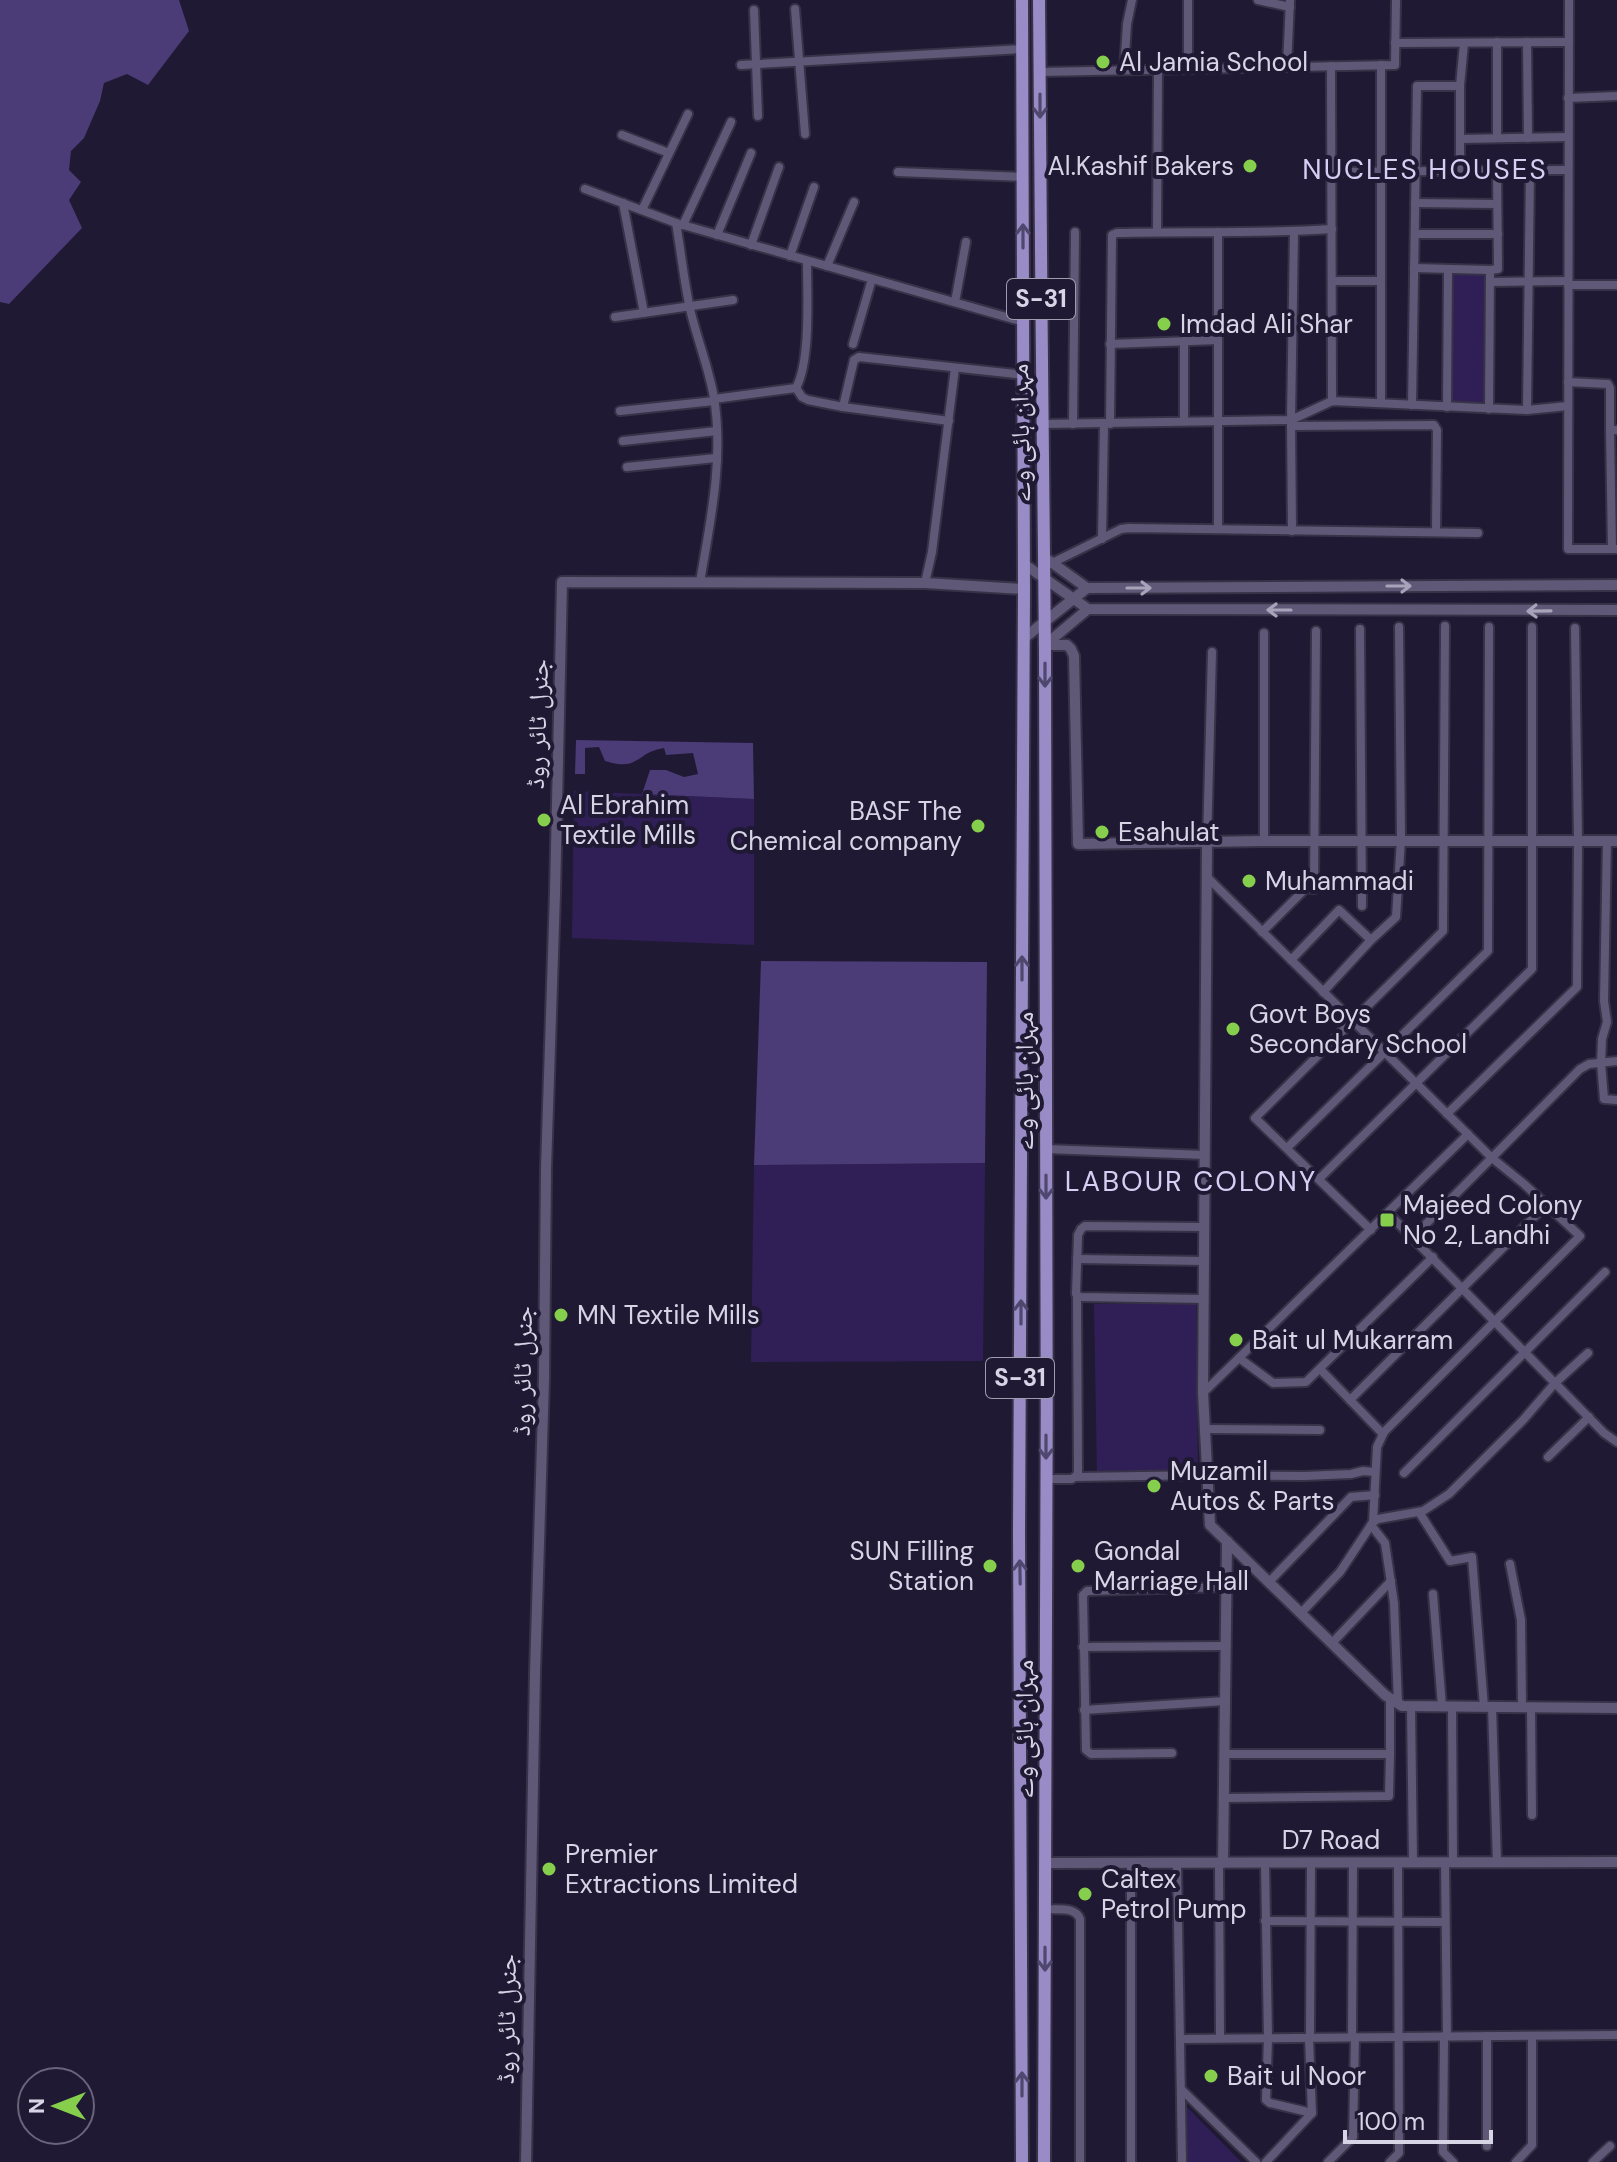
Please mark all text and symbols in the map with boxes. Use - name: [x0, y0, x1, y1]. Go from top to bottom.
- place label: Al Jamia School: [1119, 45, 1308, 79]
- marker: Al Jamia School: [1094, 53, 1112, 71]
- one-way arrow: [1032, 92, 1048, 119]
- place label: Al.Kashif Bakers: [1048, 149, 1234, 183]
- district label: NUCLES HOUSES: [1302, 151, 1548, 188]
- marker: Al.Kashif Bakers: [1241, 157, 1259, 175]
- one-way arrow: [1016, 223, 1031, 250]
- road number: S-31: [1007, 279, 1075, 319]
- place label: Imdad Ali Shar: [1180, 307, 1353, 341]
- marker: Imdad Ali Shar: [1155, 315, 1173, 333]
- street label: مہران ہائی وے: [1002, 363, 1038, 503]
- one-way arrow: [1385, 578, 1412, 594]
- one-way arrow: [1125, 580, 1152, 596]
- one-way arrow: [1266, 602, 1293, 618]
- one-way arrow: [1526, 603, 1553, 618]
- street label: جنرل ٹائر روڈ: [518, 658, 556, 790]
- one-way arrow: [1037, 661, 1053, 688]
- place label: Al Ebrahim Textile Mills: [560, 788, 696, 852]
- place label: BASF The Chemical company: [730, 794, 962, 858]
- marker: Al Ebrahim Textile Mills: [535, 811, 553, 829]
- place label: Esahulat: [1118, 815, 1220, 849]
- marker: BASF The Chemical company: [969, 817, 987, 835]
- marker: Esahulat: [1093, 823, 1111, 841]
- place label: Muhammadi: [1265, 864, 1414, 898]
- marker: Muhammadi: [1240, 872, 1258, 890]
- one-way arrow: [1014, 955, 1030, 982]
- place label: Govt Boys Secondary School: [1249, 997, 1467, 1061]
- street label: مہران ہائی وے: [1007, 1012, 1041, 1150]
- marker: Govt Boys Secondary School: [1224, 1020, 1242, 1038]
- district label: LABOUR COLONY: [1065, 1163, 1317, 1200]
- one-way arrow: [1038, 1173, 1054, 1200]
- place label: Majeed Colony No 2, Landhi: [1403, 1188, 1582, 1252]
- marker: Majeed Colony No 2, Landhi: [1378, 1211, 1396, 1229]
- place label: MN Textile Mills: [577, 1298, 760, 1332]
- one-way arrow: [1013, 1299, 1029, 1326]
- street label: جنرل ٹائر روڈ: [504, 1306, 540, 1436]
- marker: MN Textile Mills: [552, 1306, 570, 1324]
- place label: Bait ul Mukarram: [1252, 1323, 1453, 1357]
- marker: Bait ul Mukarram: [1227, 1331, 1245, 1349]
- road number: S-31: [986, 1358, 1054, 1398]
- one-way arrow: [1038, 1433, 1054, 1460]
- place label: Muzamil Autos & Parts: [1170, 1454, 1335, 1518]
- marker: Muzamil Autos & Parts: [1145, 1477, 1163, 1495]
- place label: SUN Filling Station: [850, 1534, 974, 1598]
- place label: Gondal Marriage Hall: [1094, 1534, 1249, 1598]
- marker: SUN Filling Station: [981, 1557, 999, 1575]
- marker: Gondal Marriage Hall: [1069, 1557, 1087, 1575]
- one-way arrow: [1012, 1559, 1028, 1586]
- street label: مہران ہائی وے: [1007, 1660, 1041, 1798]
- street label: D7 Road: [1282, 1823, 1380, 1857]
- place label: Premier Extractions Limited: [565, 1837, 798, 1901]
- marker: Premier Extractions Limited: [540, 1860, 558, 1878]
- place label: Caltex Petrol Pump: [1101, 1862, 1247, 1926]
- marker: Caltex Petrol Pump: [1076, 1885, 1094, 1903]
- one-way arrow: [1037, 1945, 1053, 1972]
- street label: جنرل ٹائر روڈ: [488, 1954, 524, 2084]
- place label: Bait ul Noor: [1227, 2059, 1366, 2093]
- north arrow: [16, 2066, 96, 2146]
- marker: Bait ul Noor: [1202, 2067, 1220, 2085]
- one-way arrow: [1014, 2071, 1030, 2098]
- scale bar: [1345, 2094, 1491, 2144]
- text: N: [22, 2098, 51, 2114]
- text: 100 m: [1357, 2106, 1425, 2137]

